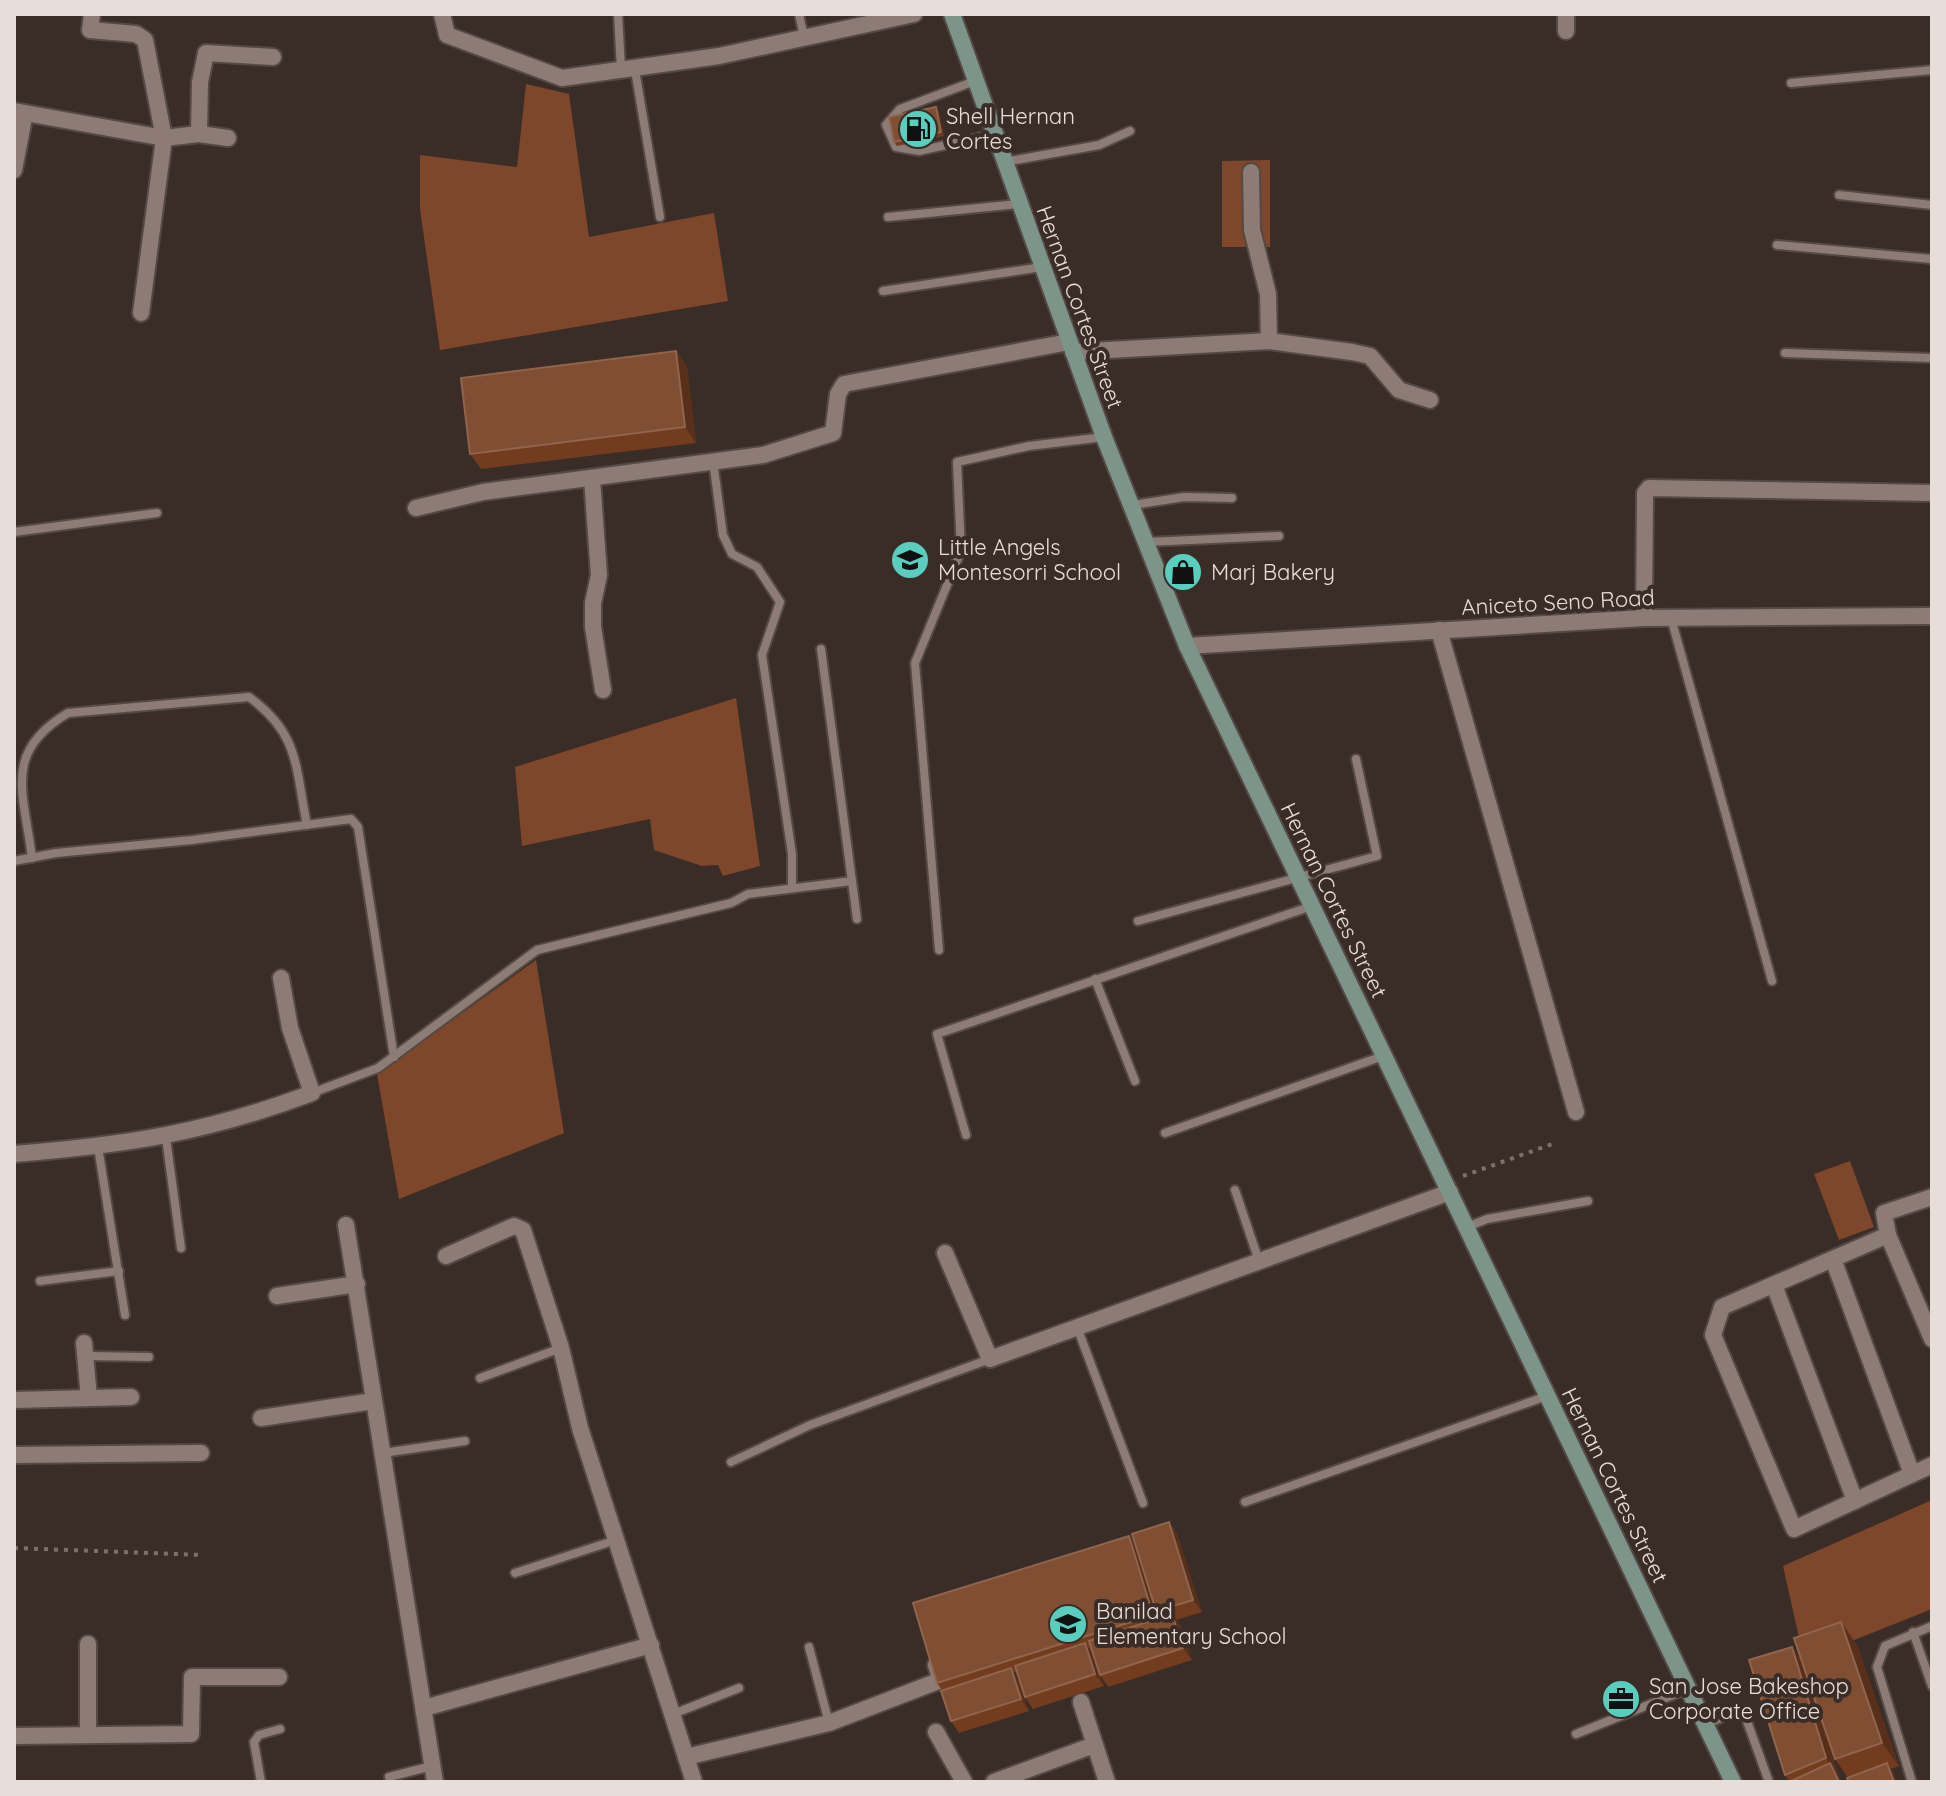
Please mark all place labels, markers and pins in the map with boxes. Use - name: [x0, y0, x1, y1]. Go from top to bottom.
- place label: Shell Hernan Cortes: [946, 102, 1075, 155]
- fuel station icon: Shell Hernan Cortes: [897, 108, 939, 150]
- place label: Little Angels Montesorri School: [938, 533, 1121, 586]
- school or university icon: Little Angels Montesorri School: [889, 539, 931, 581]
- shop icon: Marj Bakery: [1162, 551, 1204, 593]
- place label: Marj Bakery: [1211, 558, 1335, 586]
- place label: Banilad Elementary School: [1096, 1597, 1287, 1650]
- school or university icon: Banilad Elementary School: [1047, 1603, 1089, 1645]
- place label: San Jose Bakeshop Corporate Office: [1649, 1672, 1849, 1725]
- office icon: San Jose Bakeshop Corporate Office: [1600, 1678, 1642, 1720]

